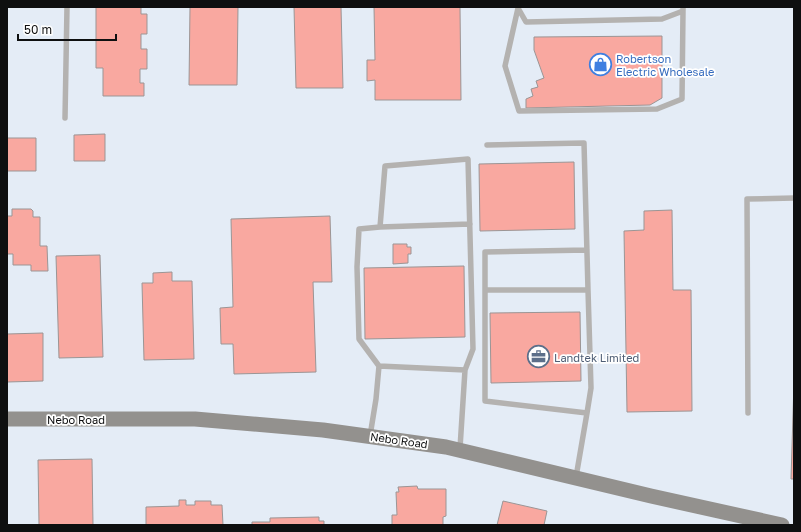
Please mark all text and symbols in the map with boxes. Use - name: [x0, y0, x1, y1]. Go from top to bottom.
- scale bar: [18, 16, 116, 42]
- text: 50 m: [24, 22, 52, 37]
- shop icon: Robertson Electric Wholesale: [587, 51, 613, 77]
- place label: Robertson Electric Wholesale: [616, 52, 714, 78]
- office icon: Landtek Limited: [526, 344, 552, 370]
- place label: Landtek Limited: [554, 351, 639, 364]
- street label: Nebo Road: [47, 413, 105, 426]
- street label: Nebo Road: [369, 430, 429, 450]

